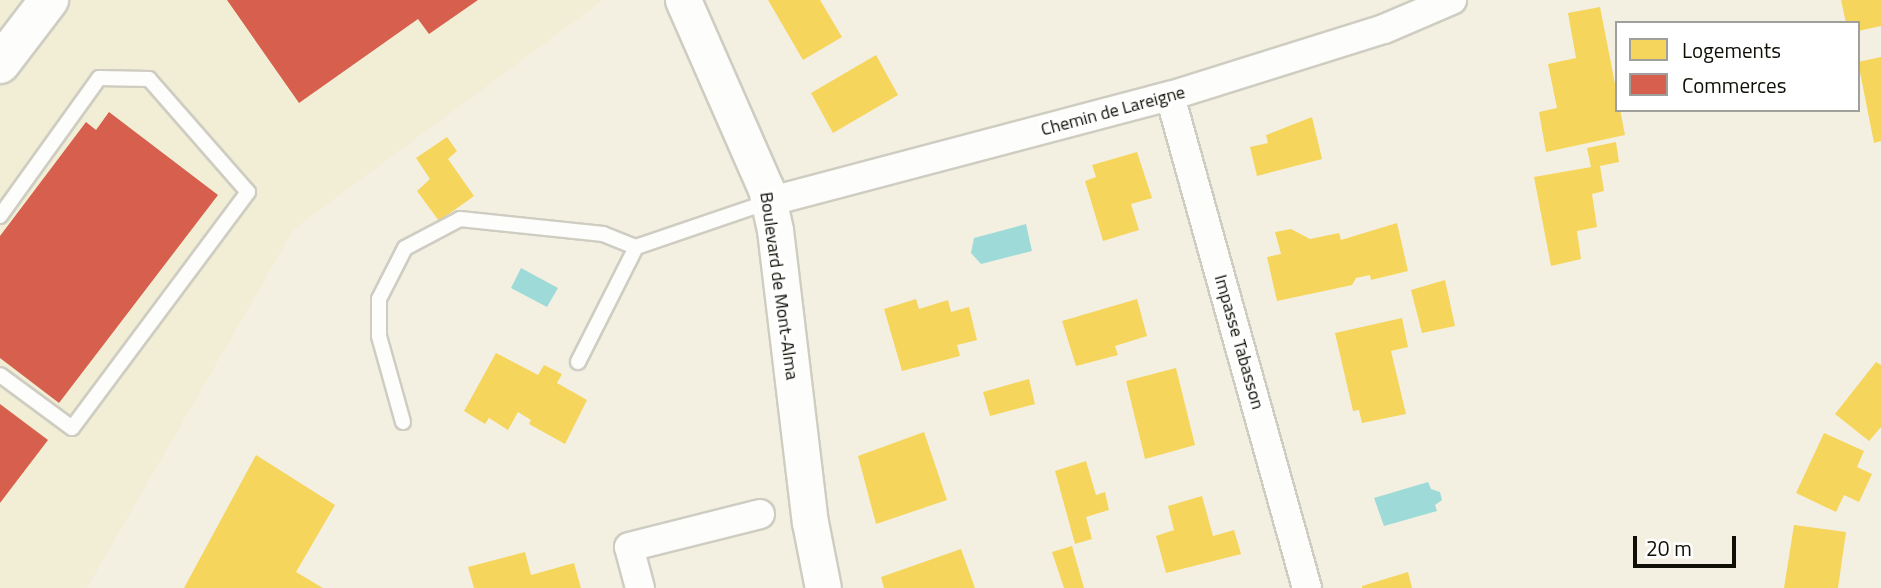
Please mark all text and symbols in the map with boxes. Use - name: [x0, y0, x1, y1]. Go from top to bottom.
- legend: [1615, 21, 1860, 112]
- text: Logements: [1682, 34, 1781, 66]
- text: Commerces: [1682, 69, 1786, 101]
- street label: Chemin de Lareigne: [1039, 81, 1187, 141]
- street label: Boulevard de Mont-Alma: [755, 191, 803, 381]
- street label: Impasse Tabasson: [1209, 272, 1269, 412]
- scale bar: [1636, 522, 1739, 566]
- text: 20 m: [1646, 532, 1692, 564]

